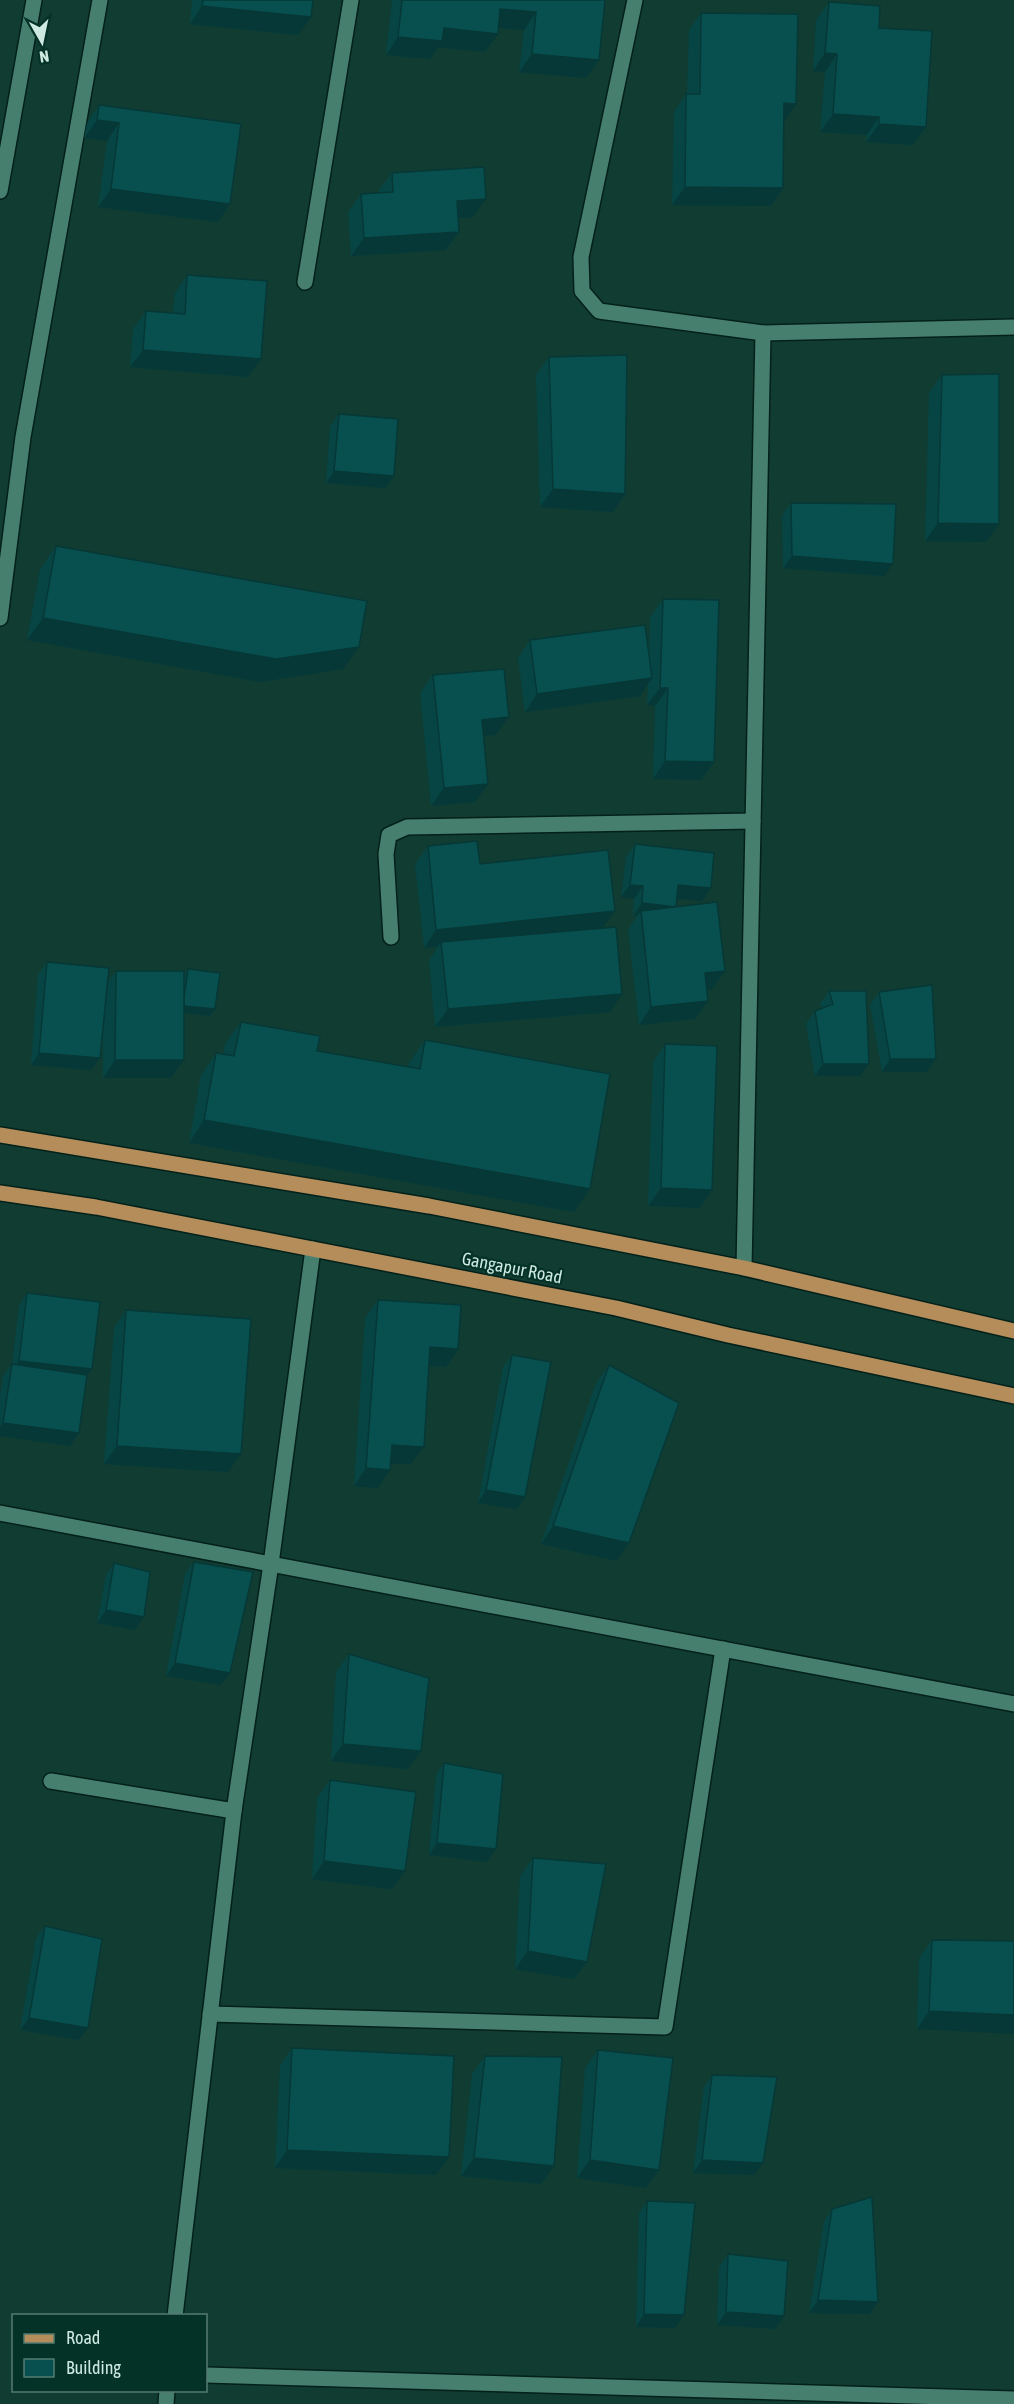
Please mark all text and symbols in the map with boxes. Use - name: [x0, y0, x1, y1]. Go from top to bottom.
- north arrow: [12, 12, 72, 72]
- text: N: [38, 47, 50, 66]
- street label: Gangapur Road: [460, 1247, 564, 1288]
- legend: [12, 2314, 207, 2392]
- text: Road: [66, 2327, 100, 2348]
- text: Building: [66, 2357, 121, 2378]

